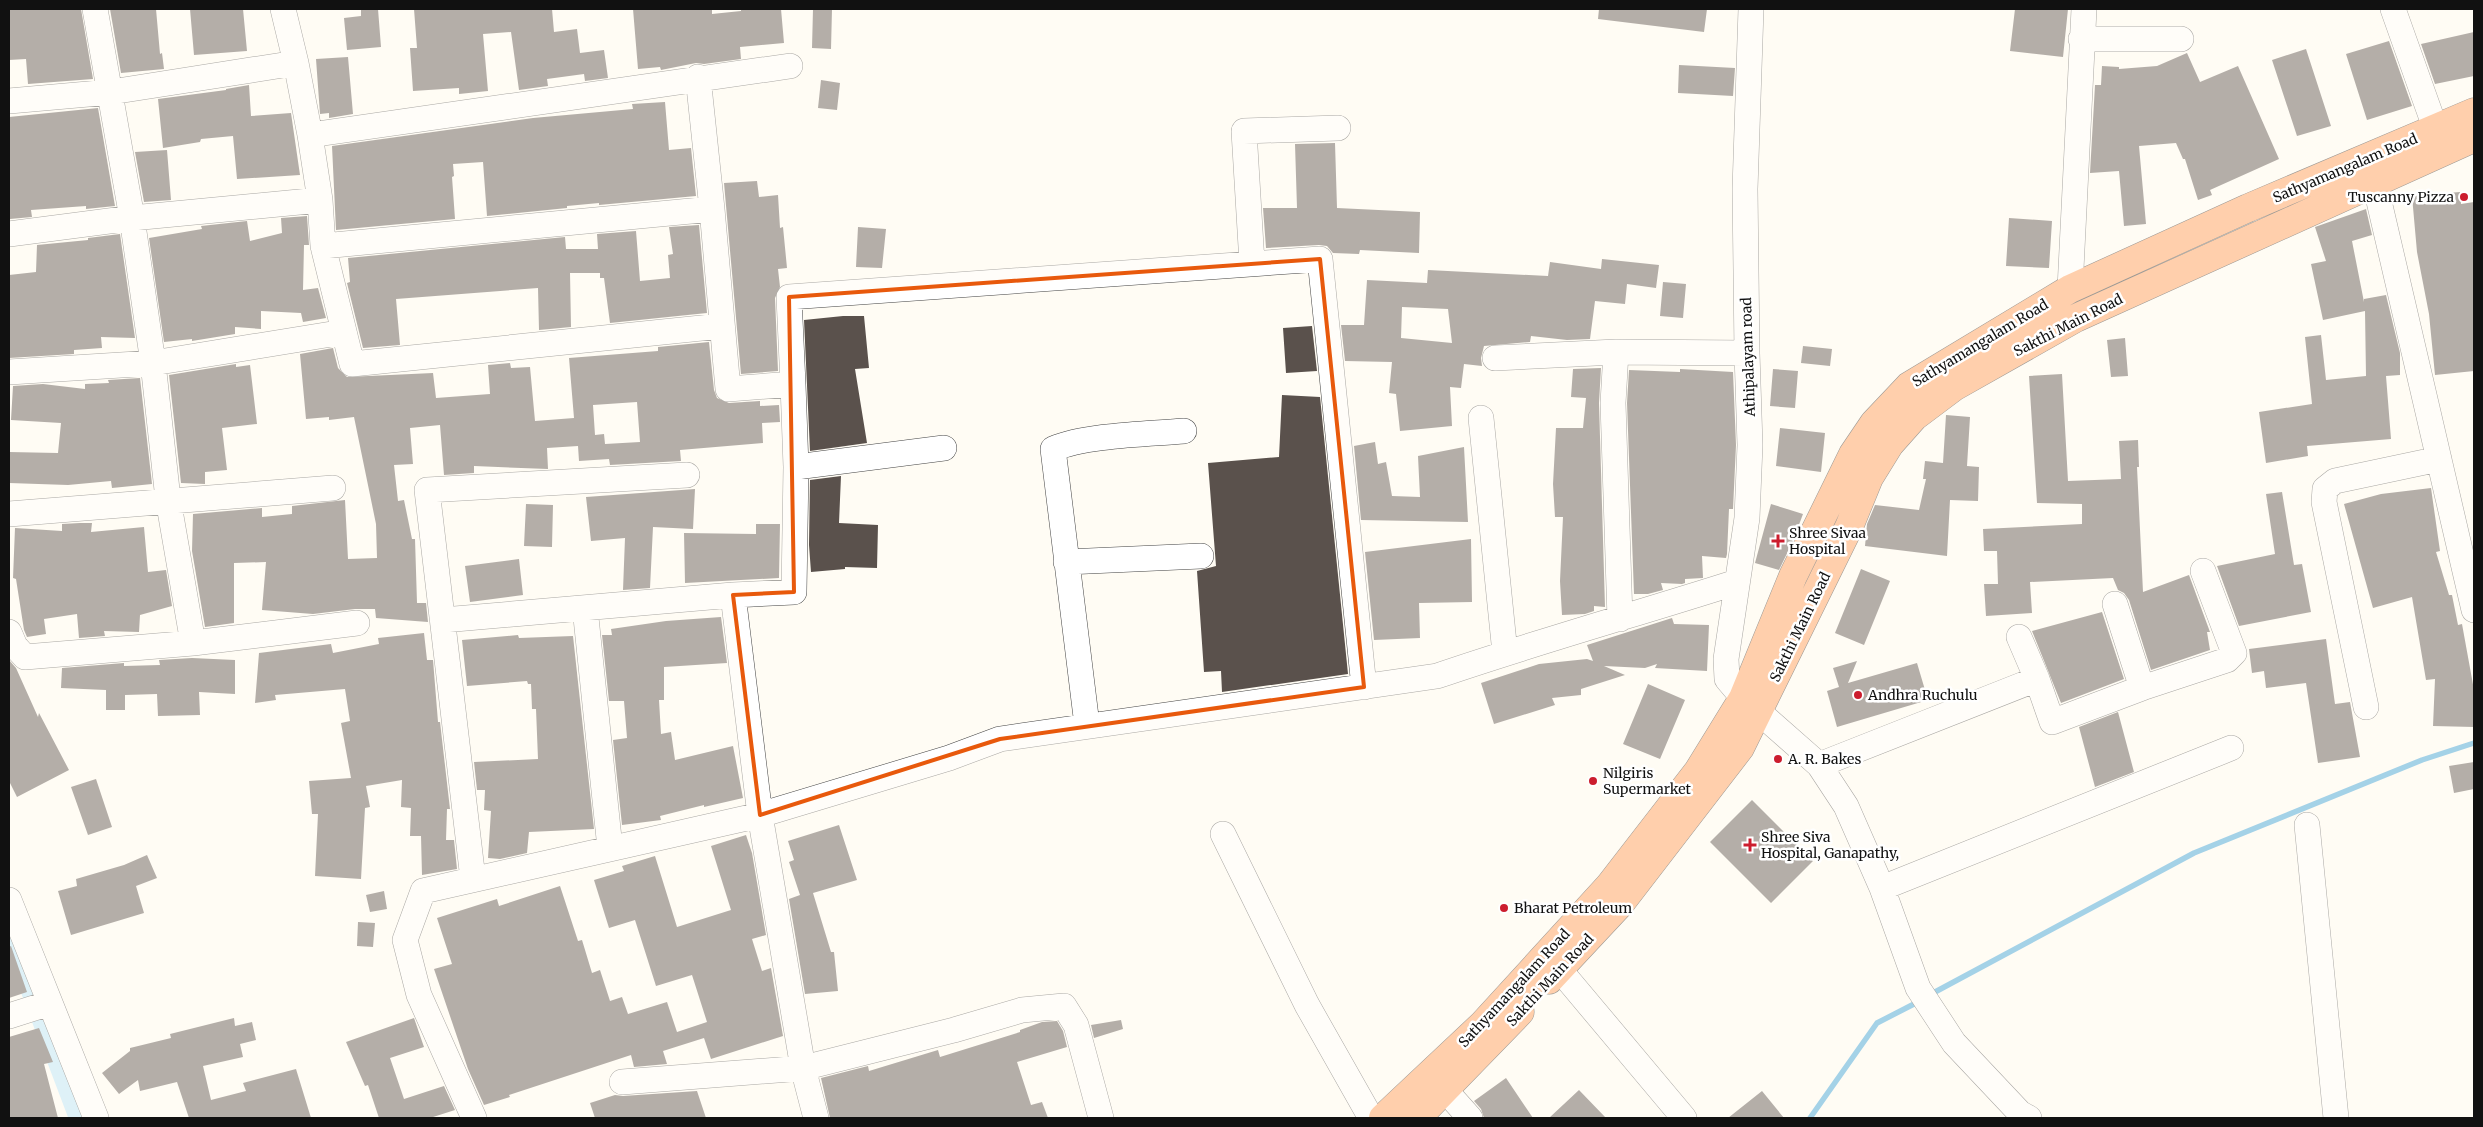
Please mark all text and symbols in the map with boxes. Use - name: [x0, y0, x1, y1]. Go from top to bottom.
- street label: Sathyamangalam Road: [2270, 129, 2421, 207]
- place label: Tuscanny Pizza: [2348, 188, 2454, 206]
- marker: Tuscanny Pizza: [2458, 191, 2470, 203]
- street label: Sakthi Main Road: [2010, 290, 2126, 360]
- street label: Sathyamangalam Road: [1909, 295, 2052, 391]
- street label: Athipalayam road: [1737, 296, 1759, 418]
- place label: Shree Sivaa Hospital: [1789, 524, 1867, 558]
- marker: Shree Sivaa Hospital: [1771, 534, 1785, 548]
- street label: Sakthi Main Road: [1766, 569, 1835, 685]
- place label: Andhra Ruchulu: [1867, 686, 1978, 704]
- marker: Andhra Ruchulu: [1852, 689, 1864, 701]
- place label: A. R. Bakes: [1787, 750, 1861, 768]
- marker: A. R. Bakes: [1772, 753, 1784, 765]
- place label: Nilgiris Supermarket: [1603, 764, 1692, 798]
- marker: Nilgiris Supermarket: [1587, 775, 1599, 787]
- place label: Shree Siva Hospital, Ganapathy,: [1761, 828, 1899, 862]
- marker: Shree Siva Hospital, Ganapathy,: [1743, 838, 1757, 852]
- place label: Bharat Petroleum: [1514, 899, 1632, 917]
- marker: Bharat Petroleum: [1498, 902, 1510, 914]
- street label: Sathyamangalam Road: [1454, 925, 1574, 1051]
- street label: Sakthi Main Road: [1503, 930, 1598, 1030]

